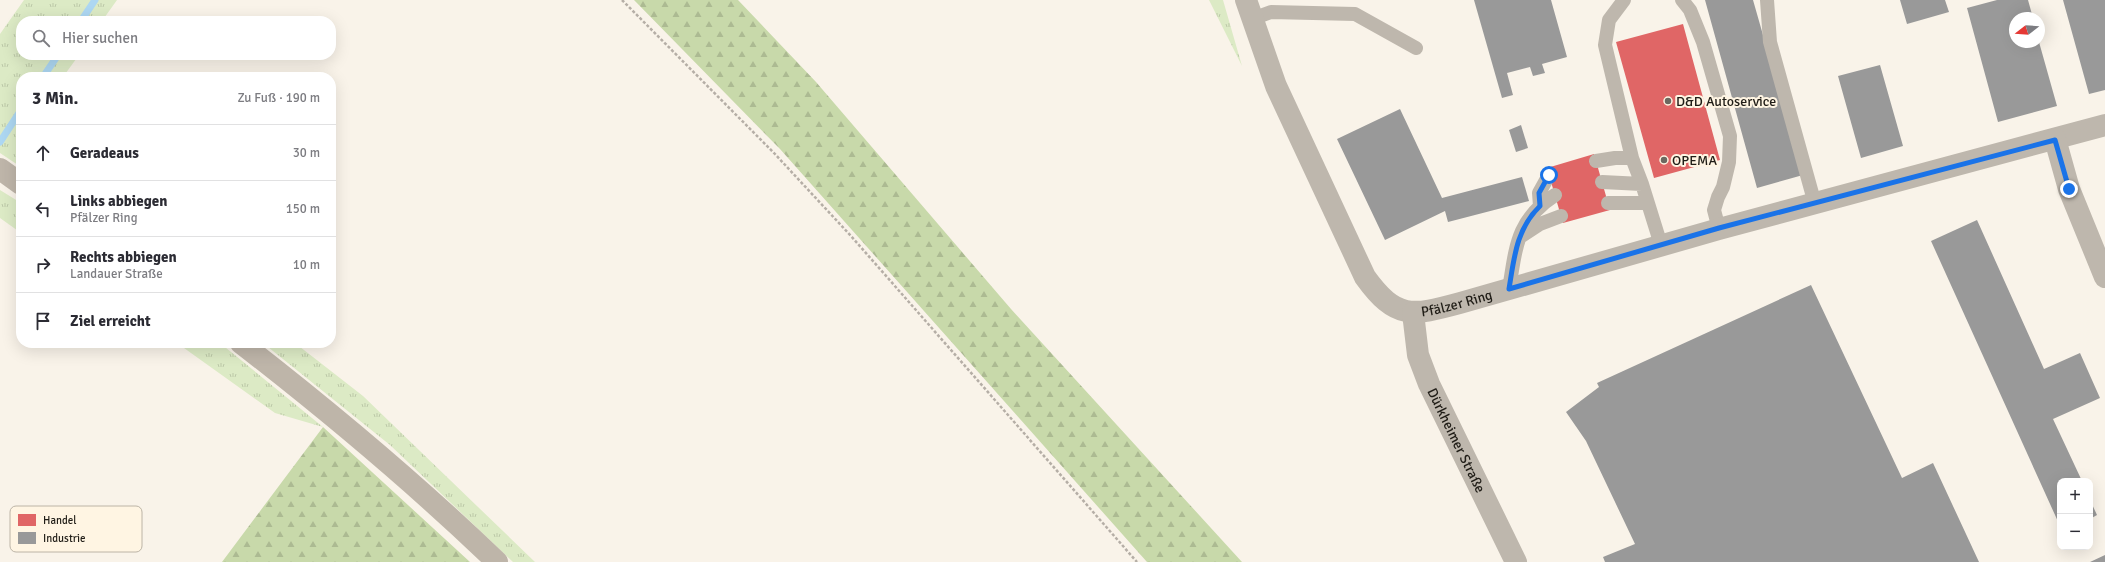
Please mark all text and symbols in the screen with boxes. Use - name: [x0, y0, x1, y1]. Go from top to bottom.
- north arrow: [2009, 12, 2045, 48]
- search box: [16, 16, 336, 60]
- icon: search: [30, 27, 52, 49]
- text: Hier suchen: [62, 29, 138, 47]
- text: 3 Min.: [32, 88, 78, 109]
- text: Zu Fuß · 190 m: [237, 90, 320, 106]
- place label: D&D Autoservice: [1676, 93, 1776, 110]
- marker: D&D Autoservice: [1663, 96, 1673, 106]
- icon: ahead: [32, 142, 54, 164]
- text: Geradeaus: [70, 144, 139, 162]
- text: 30 m: [293, 145, 320, 161]
- place label: OPEMA: [1672, 152, 1717, 169]
- marker: OPEMA: [1659, 155, 1669, 165]
- route start: [1540, 166, 1558, 184]
- route end: [2060, 180, 2078, 198]
- text: Links abbiegen: [70, 192, 167, 210]
- icon: left: [32, 198, 54, 220]
- text: 150 m: [286, 201, 320, 217]
- text: Pfälzer Ring: [70, 210, 138, 226]
- text: Rechts abbiegen: [70, 248, 177, 266]
- icon: right: [32, 254, 54, 276]
- text: 10 m: [293, 257, 320, 273]
- text: Landauer Straße: [70, 266, 163, 282]
- street label: Pfälzer Ring: [1420, 286, 1494, 321]
- icon: arrive: [32, 310, 54, 332]
- text: Ziel erreicht: [70, 312, 151, 330]
- street label: Dürkheimer Straße: [1423, 385, 1489, 496]
- map controls: [2057, 478, 2093, 550]
- button: +: [2057, 478, 2093, 514]
- legend: [10, 506, 142, 552]
- text: Handel: [43, 514, 77, 527]
- button: −: [2057, 514, 2093, 550]
- text: Industrie: [43, 532, 85, 545]

